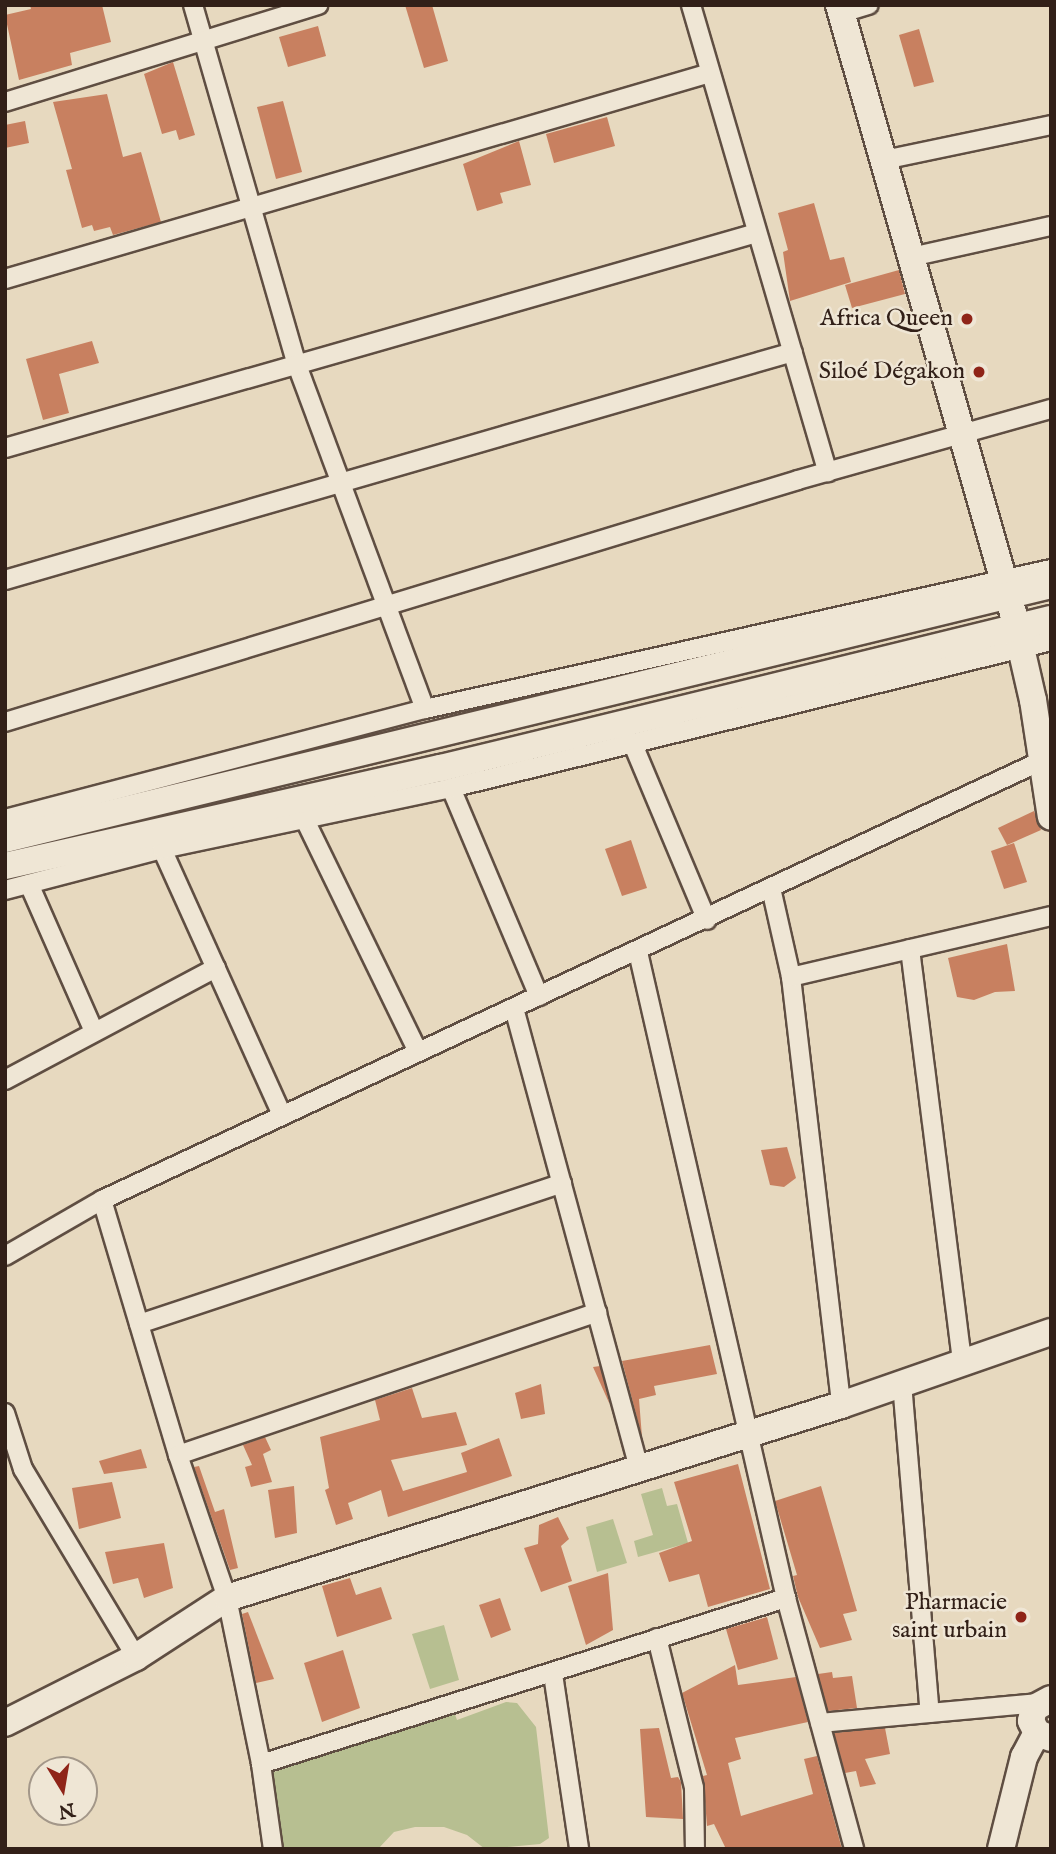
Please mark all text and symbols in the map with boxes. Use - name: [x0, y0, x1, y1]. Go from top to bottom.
- place label: Africa Queen: [820, 305, 953, 333]
- marker: Africa Queen: [959, 311, 975, 327]
- place label: Siloé Dégakon: [819, 358, 965, 386]
- marker: Siloé Dégakon: [971, 364, 987, 380]
- place label: Pharmacie saint urbain: [892, 1589, 1007, 1645]
- marker: Pharmacie saint urbain: [1013, 1609, 1029, 1625]
- north arrow: [28, 1756, 98, 1826]
- text: N: [56, 1796, 77, 1823]

